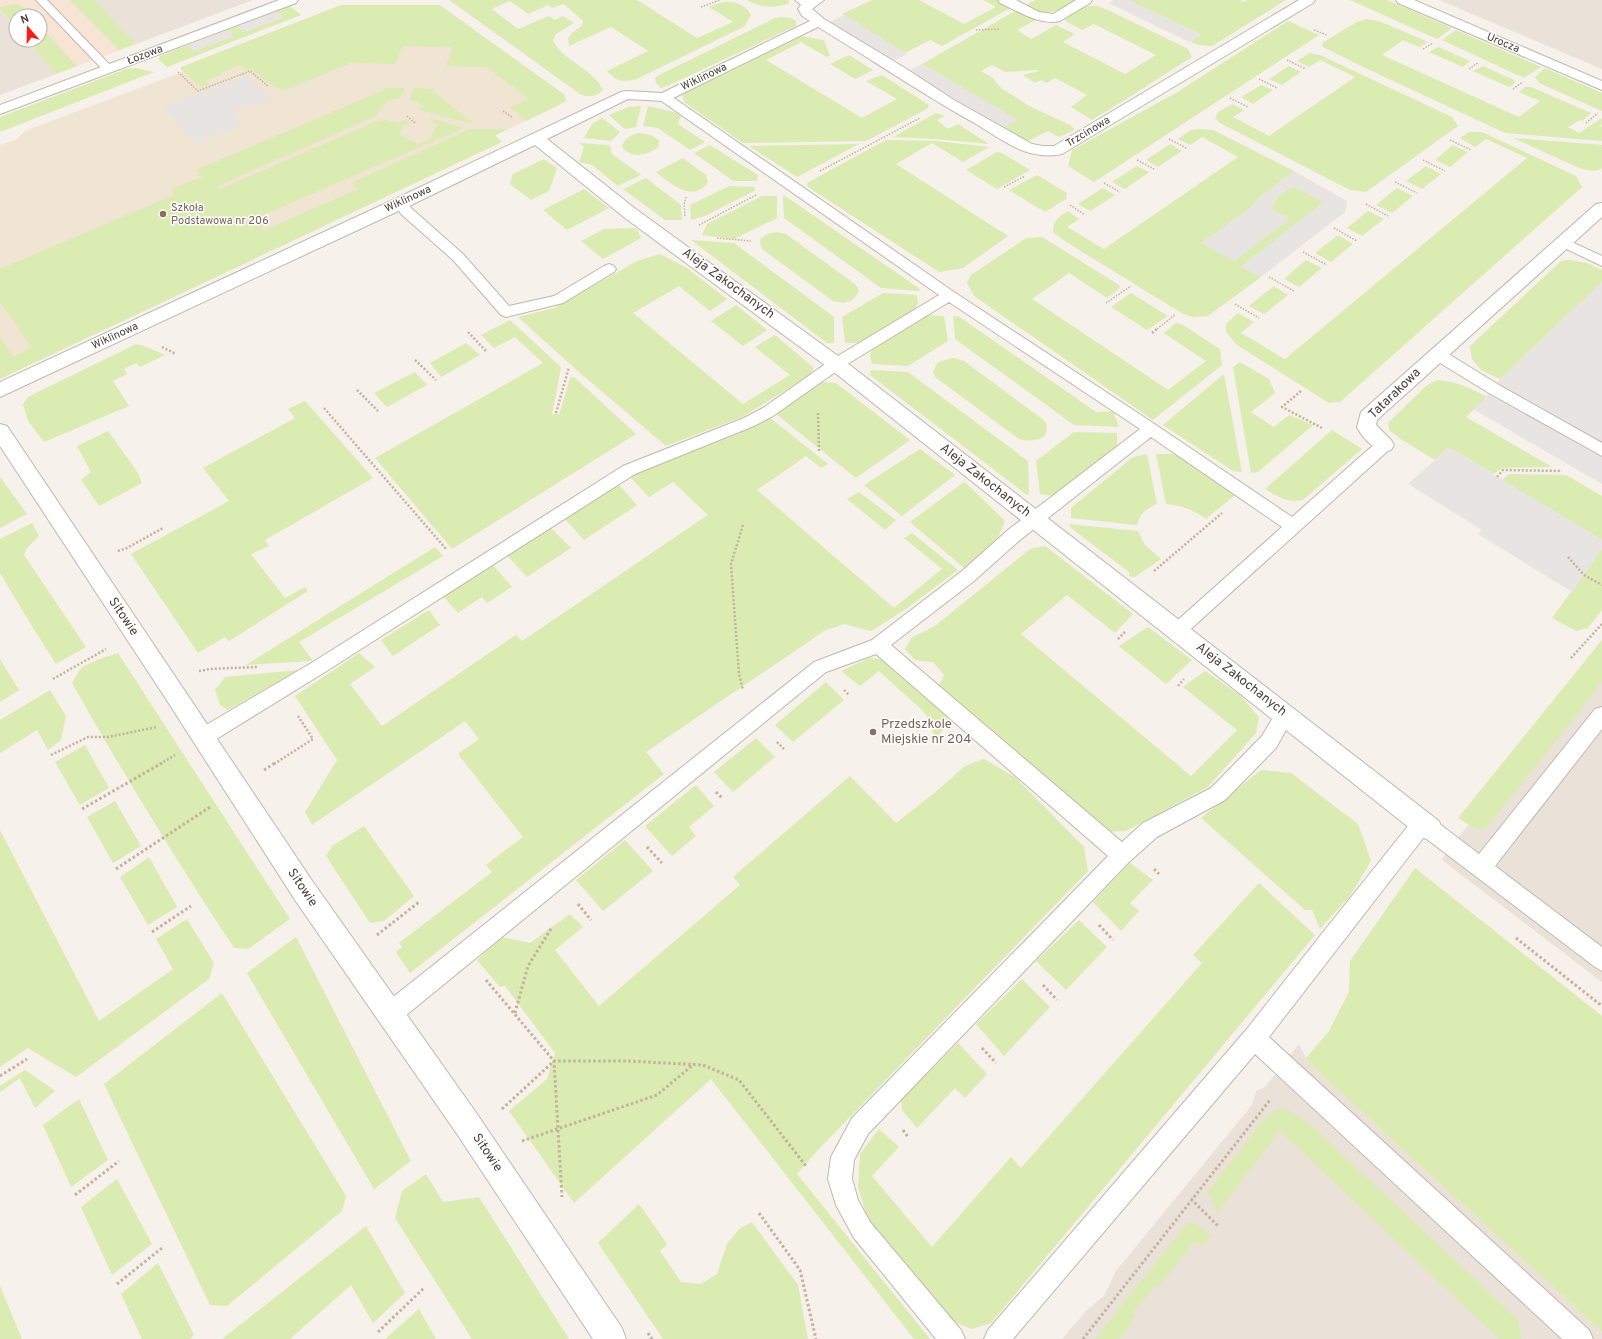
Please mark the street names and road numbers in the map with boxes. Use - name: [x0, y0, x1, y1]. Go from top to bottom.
- street label: Urocza: [1484, 30, 1522, 56]
- street label: Łozowa: [125, 42, 165, 68]
- street label: Wiklinowa: [679, 60, 729, 94]
- street label: Trzcinowa: [1063, 113, 1113, 151]
- street label: Wiklinowa: [383, 182, 434, 216]
- street label: Aleja Zakochanych: [679, 245, 777, 323]
- street label: Wiklinowa: [90, 319, 141, 353]
- street label: Tatarakowa: [1366, 365, 1424, 423]
- street label: Aleja Zakochanych: [937, 441, 1033, 521]
- street label: Sitowie: [104, 595, 142, 639]
- street label: Aleja Zakochanych: [1193, 640, 1289, 720]
- street label: Sitowie: [283, 866, 321, 910]
- street label: Sitowie: [468, 1131, 506, 1175]

